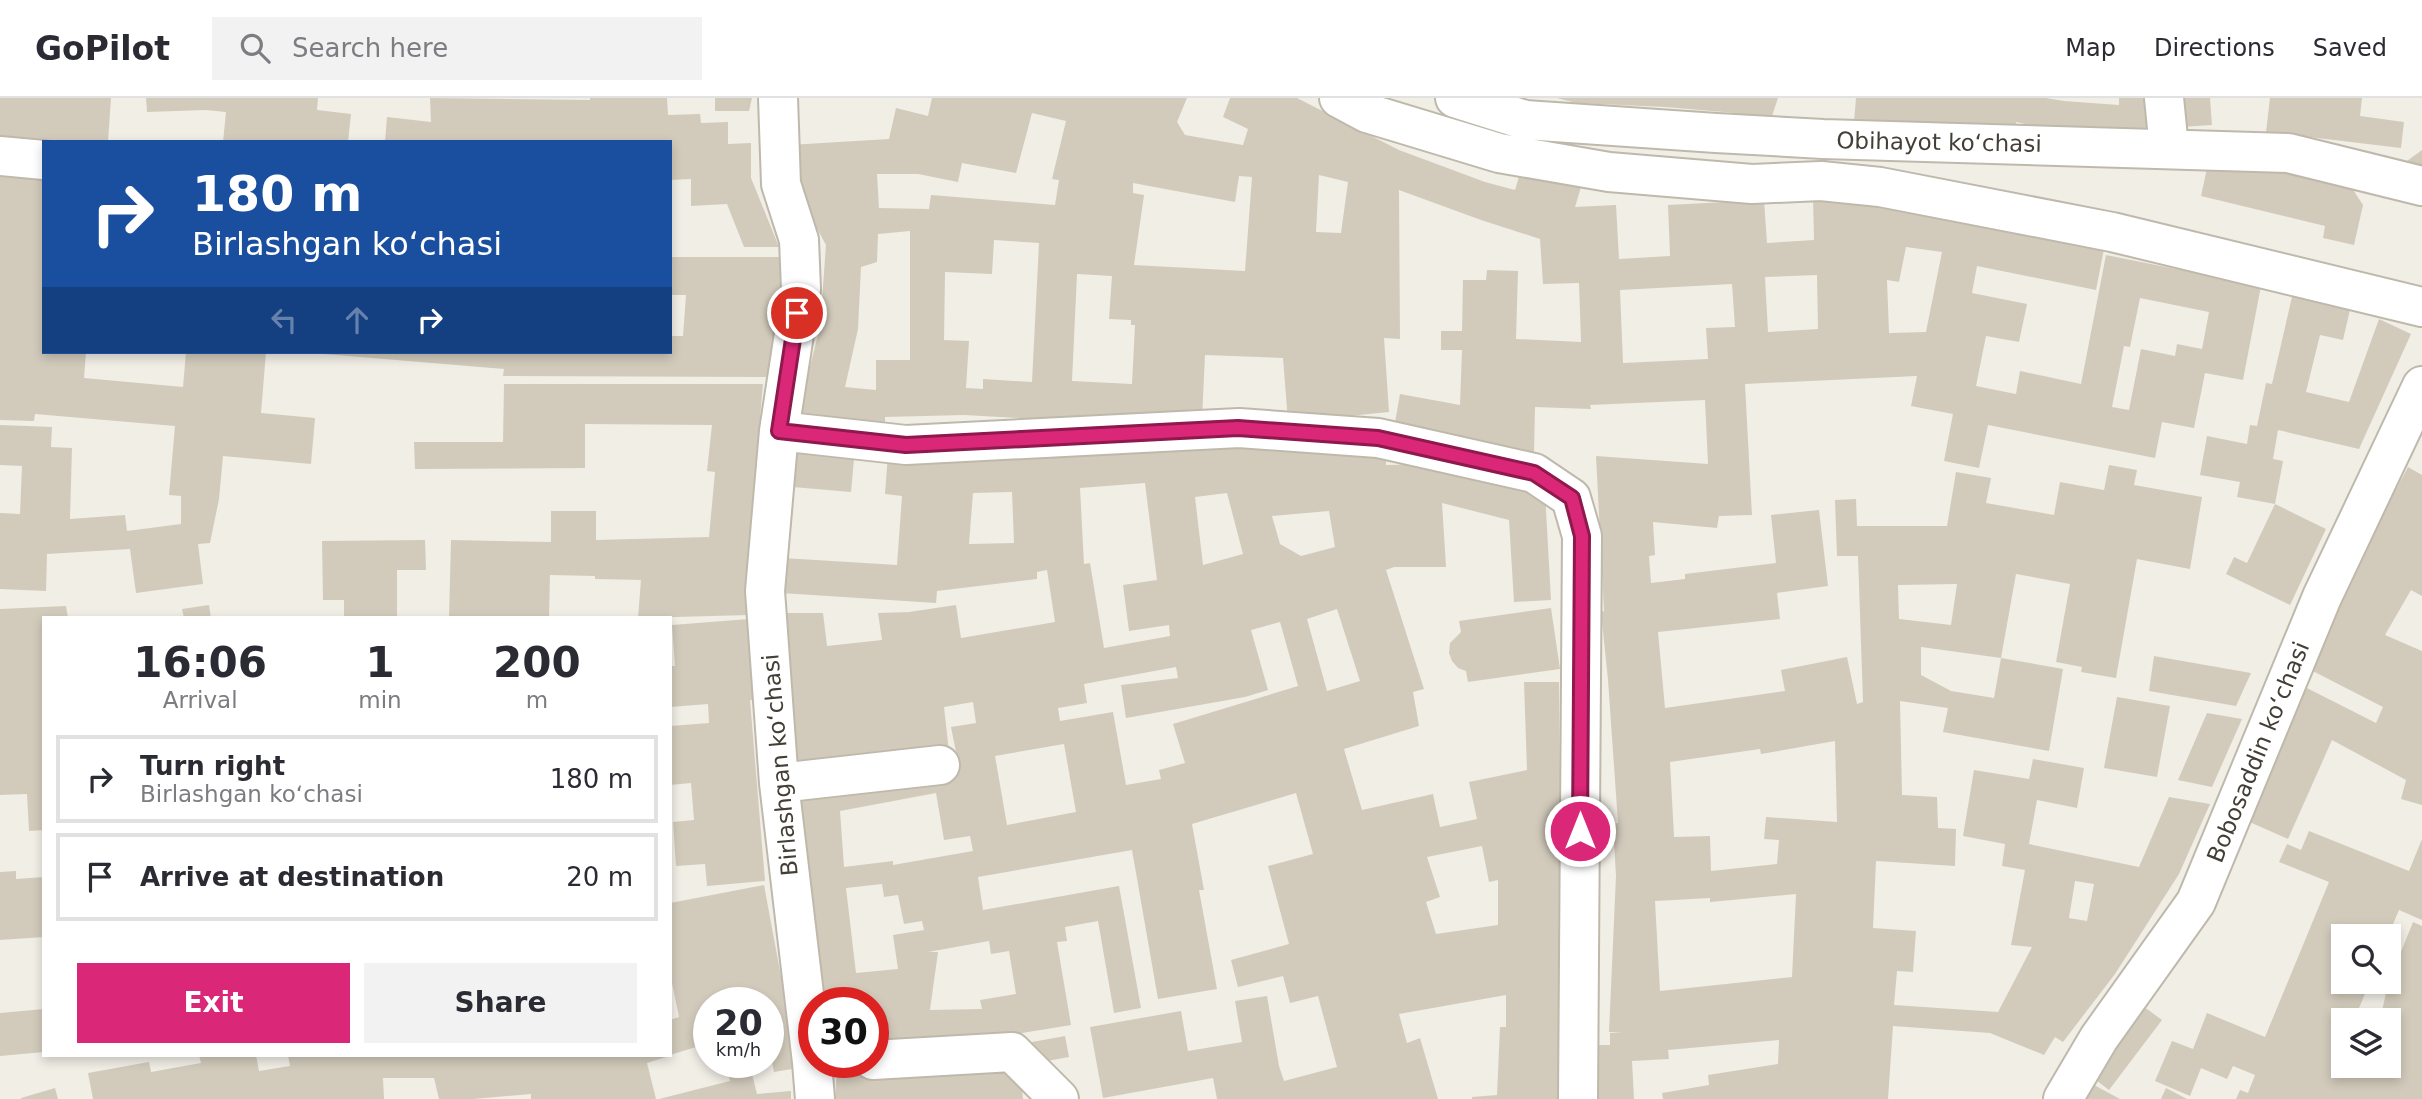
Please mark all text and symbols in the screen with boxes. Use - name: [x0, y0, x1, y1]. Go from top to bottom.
- search box: [212, 17, 702, 80]
- text: GoPilot: [35, 29, 170, 68]
- icon: search: [236, 29, 274, 67]
- text: Search here: [292, 33, 448, 63]
- text: Map: [2065, 34, 2116, 62]
- text: Directions: [2154, 34, 2275, 62]
- text: Saved: [2313, 34, 2387, 62]
- street label: Obihayot koʻchasi: [1836, 127, 2042, 157]
- text: 180 m: [192, 166, 362, 223]
- icon: right: [77, 168, 168, 259]
- text: Birlashgan koʻchasi: [192, 225, 502, 263]
- pin: [767, 283, 827, 343]
- icon: arrive: [778, 294, 816, 332]
- icon: left: [265, 301, 303, 339]
- icon: ahead: [338, 301, 376, 339]
- icon: right: [411, 301, 449, 339]
- text: 16:06: [133, 638, 267, 687]
- text: 1: [365, 638, 395, 687]
- text: 200: [493, 638, 581, 687]
- street label: Bobosaddin koʻchasi: [2202, 638, 2314, 866]
- street label: Birlashgan koʻchasi: [757, 653, 803, 877]
- text: Arrival: [163, 687, 238, 713]
- text: min: [358, 687, 402, 713]
- text: m: [526, 687, 548, 713]
- text: Turn right: [140, 751, 285, 781]
- icon: right: [81, 760, 119, 798]
- text: 180 m: [550, 764, 633, 794]
- text: Birlashgan koʻchasi: [140, 781, 363, 807]
- position arrow: [1543, 794, 1617, 868]
- icon: arrive: [81, 858, 119, 896]
- text: Arrive at destination: [140, 862, 444, 892]
- text: 20 m: [566, 862, 633, 892]
- map controls: [2331, 924, 2401, 1078]
- button: search: [2331, 924, 2401, 994]
- button: Exit: [77, 963, 350, 1043]
- button: Share: [364, 963, 637, 1043]
- speed limit sign: 30: [798, 987, 889, 1078]
- text: 20: [714, 1003, 763, 1043]
- button: layers: [2331, 1008, 2401, 1078]
- text: km/h: [716, 1039, 761, 1060]

